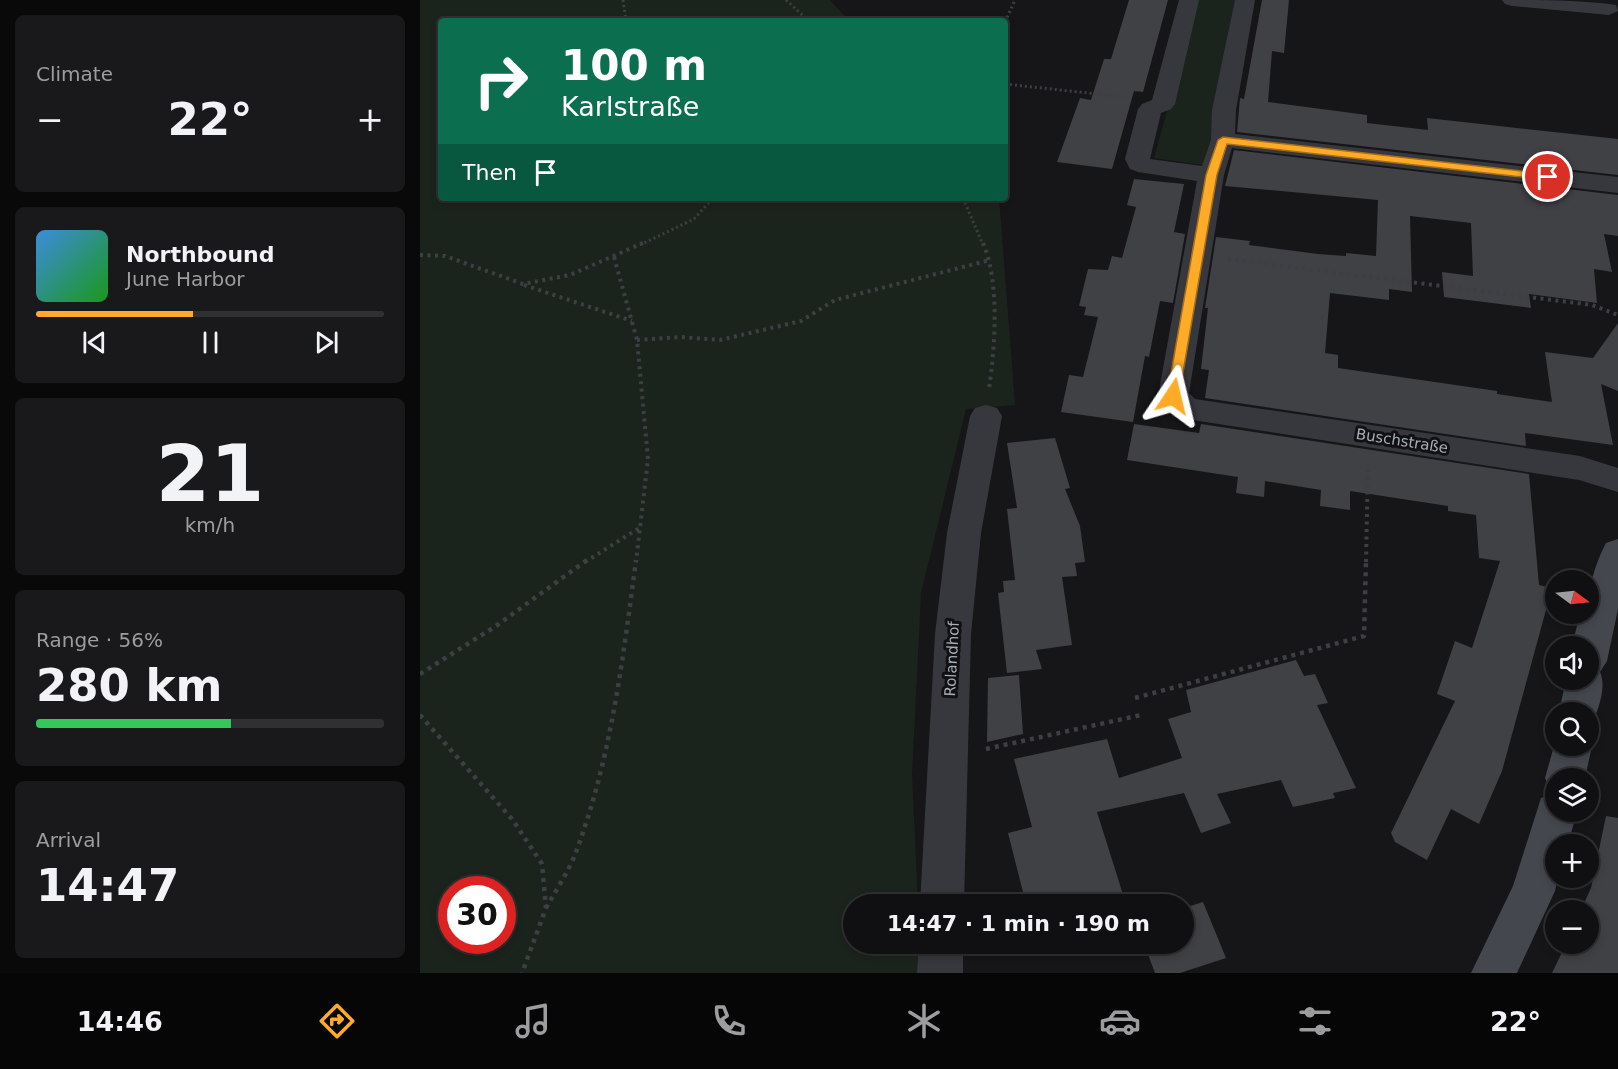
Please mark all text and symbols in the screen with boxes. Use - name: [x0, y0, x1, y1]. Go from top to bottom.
- text: 100 m: [561, 41, 707, 90]
- icon: right: [462, 42, 540, 120]
- text: Climate: [36, 62, 113, 86]
- text: Karlstraße: [561, 91, 699, 122]
- text: 22°: [167, 93, 253, 146]
- text: −: [36, 100, 64, 139]
- text: +: [356, 100, 384, 139]
- pin: [1522, 151, 1573, 202]
- icon: arrive: [529, 156, 562, 189]
- text: Then: [462, 160, 517, 185]
- icon: arrive: [1531, 160, 1564, 193]
- text: Northbound: [126, 242, 275, 267]
- text: June Harbor: [126, 267, 245, 291]
- icon: previous: [78, 326, 111, 359]
- icon: pause: [194, 326, 227, 359]
- icon: next: [310, 326, 343, 359]
- position arrow: [1141, 364, 1205, 428]
- street label: Buschstraße: [1355, 425, 1449, 457]
- text: 21: [156, 429, 264, 519]
- text: km/h: [185, 513, 235, 537]
- north arrow: [1545, 570, 1599, 624]
- map controls: [1545, 570, 1599, 954]
- street label: Rolandhof: [941, 620, 963, 697]
- text: Range · 56%: [36, 628, 163, 652]
- button: sound: [1545, 636, 1599, 690]
- text: 280 km: [36, 659, 222, 712]
- button: search: [1545, 702, 1599, 756]
- button: layers: [1545, 768, 1599, 822]
- text: Arrival: [36, 828, 101, 852]
- button: +: [1545, 834, 1599, 888]
- text: 14:47: [36, 859, 179, 912]
- speed limit sign: 30: [438, 876, 516, 954]
- button: −: [1545, 900, 1599, 954]
- text: 14:47 · 1 min · 190 m: [887, 911, 1150, 936]
- icon: directions: [316, 1000, 358, 1042]
- icon: music: [512, 1000, 554, 1042]
- icon: phone: [708, 1000, 750, 1042]
- icon: climate: [903, 1000, 945, 1042]
- icon: car: [1099, 1000, 1141, 1042]
- icon: filters: [1294, 1000, 1336, 1042]
- text: 14:46: [77, 1006, 163, 1037]
- text: 22°: [1490, 1006, 1541, 1037]

